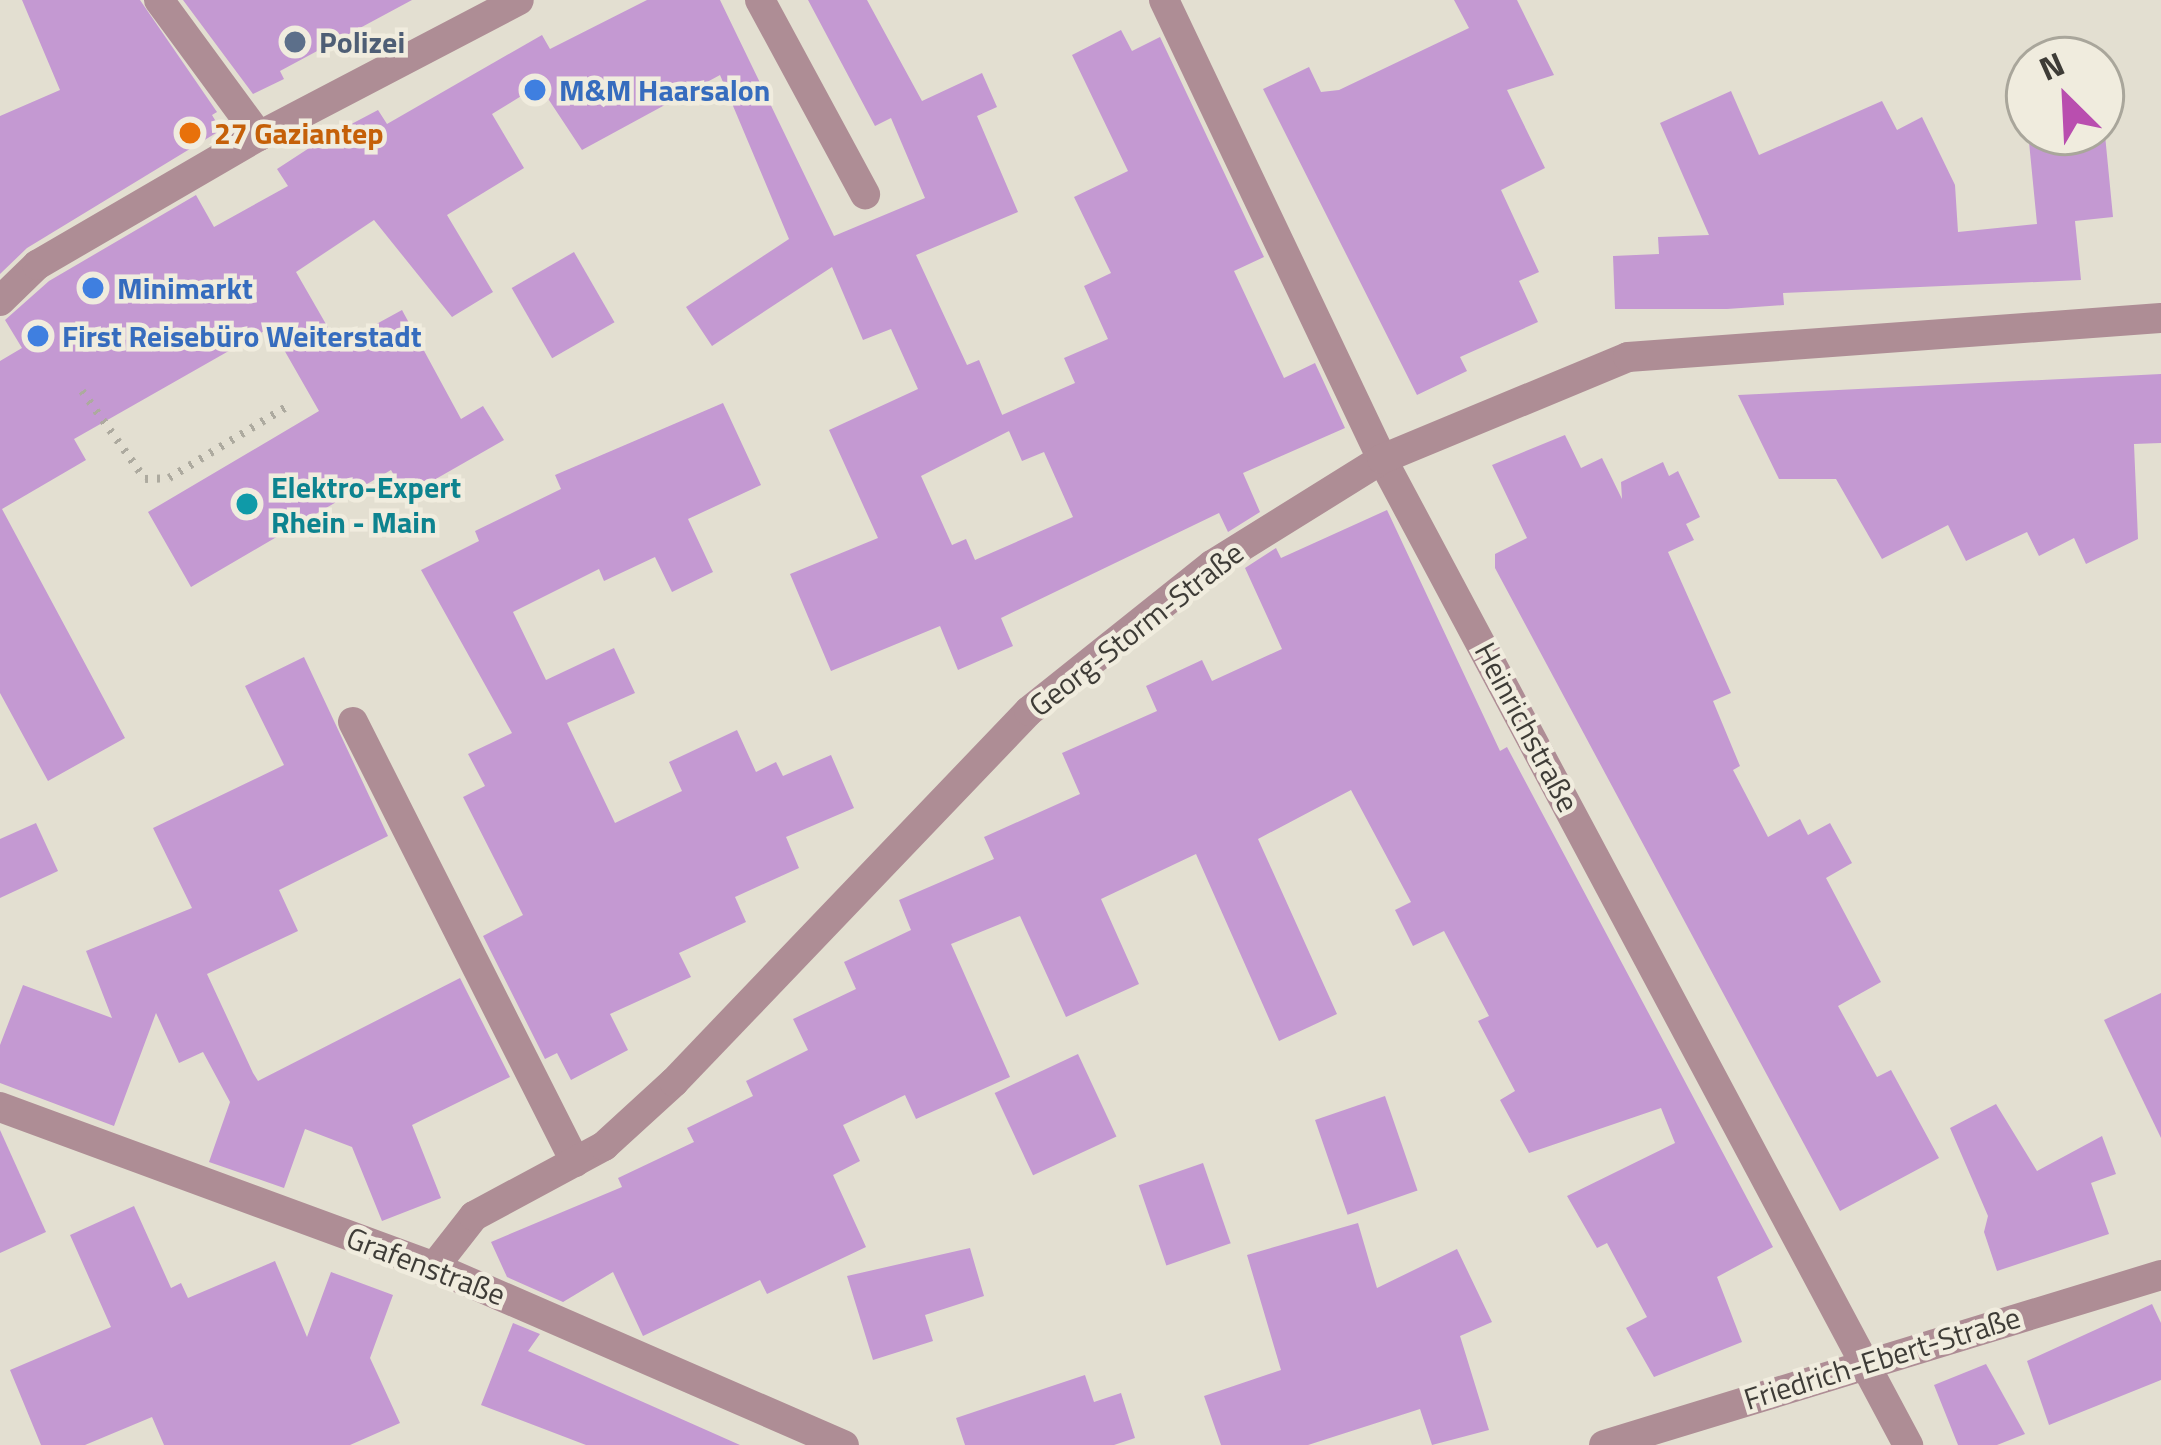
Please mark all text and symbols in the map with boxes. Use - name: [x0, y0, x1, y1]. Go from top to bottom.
- place label: Polizei: [319, 24, 405, 60]
- marker: Polizei: [282, 29, 308, 55]
- north arrow: [2005, 36, 2125, 156]
- text: N: [2031, 38, 2072, 93]
- place label: M&M Haarsalon: [559, 72, 770, 108]
- marker: M&M Haarsalon: [522, 77, 548, 103]
- place label: 27 Gaziantep: [214, 115, 384, 151]
- marker: 27 Gaziantep: [177, 120, 203, 146]
- place label: Minimarkt: [117, 270, 253, 306]
- marker: Minimarkt: [80, 275, 106, 301]
- place label: First Reisebüro Weiterstadt: [62, 318, 422, 354]
- marker: First Reisebüro Weiterstadt: [25, 323, 51, 349]
- place label: Elektro-Expert Rhein - Main: [271, 469, 461, 540]
- marker: Elektro-Expert Rhein - Main: [234, 491, 260, 517]
- street label: Georg-Storm-Straße: [1022, 534, 1250, 724]
- street label: Heinrichstraße: [1467, 636, 1587, 818]
- street label: Grafenstraße: [342, 1219, 510, 1313]
- street label: Friedrich-Ebert-Straße: [1740, 1299, 2024, 1417]

